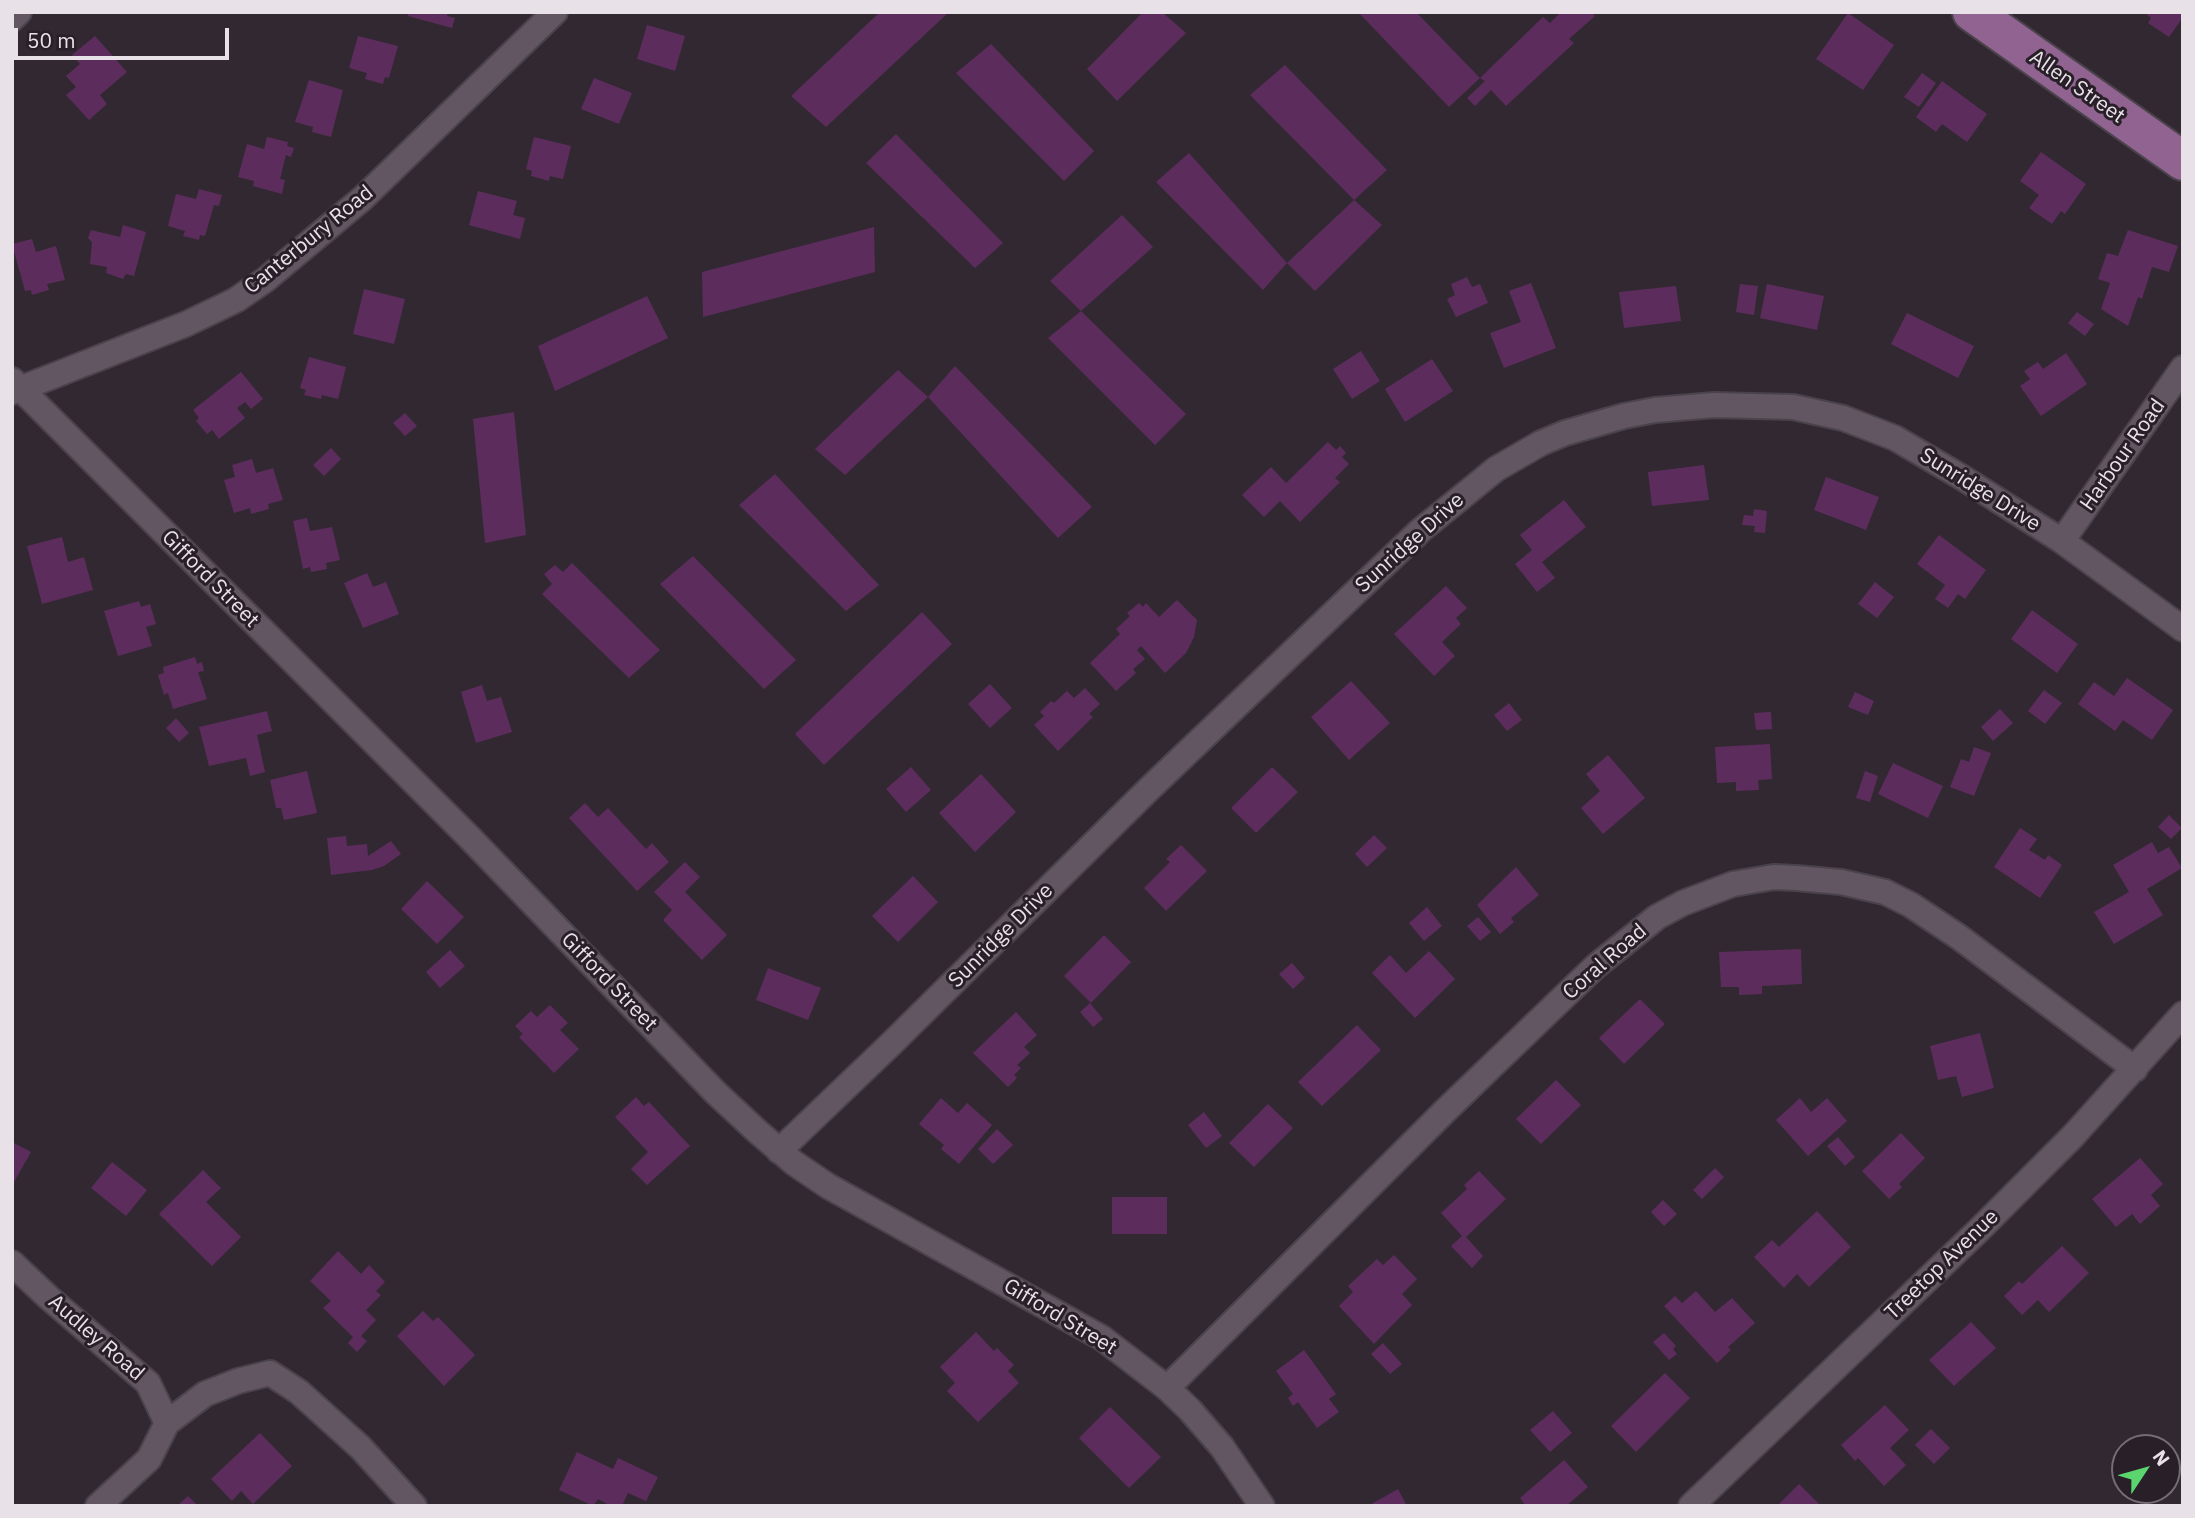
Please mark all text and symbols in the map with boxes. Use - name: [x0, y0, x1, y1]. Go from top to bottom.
- scale bar: [18, 14, 233, 58]
- text: 50 m: [27, 26, 76, 54]
- street label: Allen Street: [2024, 45, 2130, 129]
- street label: Canterbury Road: [240, 180, 378, 300]
- street label: Harbour Road: [2075, 394, 2171, 516]
- street label: Sunridge Drive: [1915, 443, 2045, 537]
- street label: Sunridge Drive: [1351, 488, 1469, 598]
- street label: Gifford Street: [156, 525, 264, 633]
- street label: Sunridge Drive: [944, 879, 1058, 993]
- street label: Coral Road: [1558, 919, 1652, 1005]
- street label: Gifford Street: [556, 927, 662, 1037]
- street label: Treetop Avenue: [1880, 1205, 2004, 1325]
- street label: Gifford Street: [999, 1273, 1121, 1361]
- street label: Audley Road: [43, 1290, 149, 1386]
- north arrow: [2111, 1434, 2181, 1504]
- text: N: [2148, 1445, 2175, 1470]

